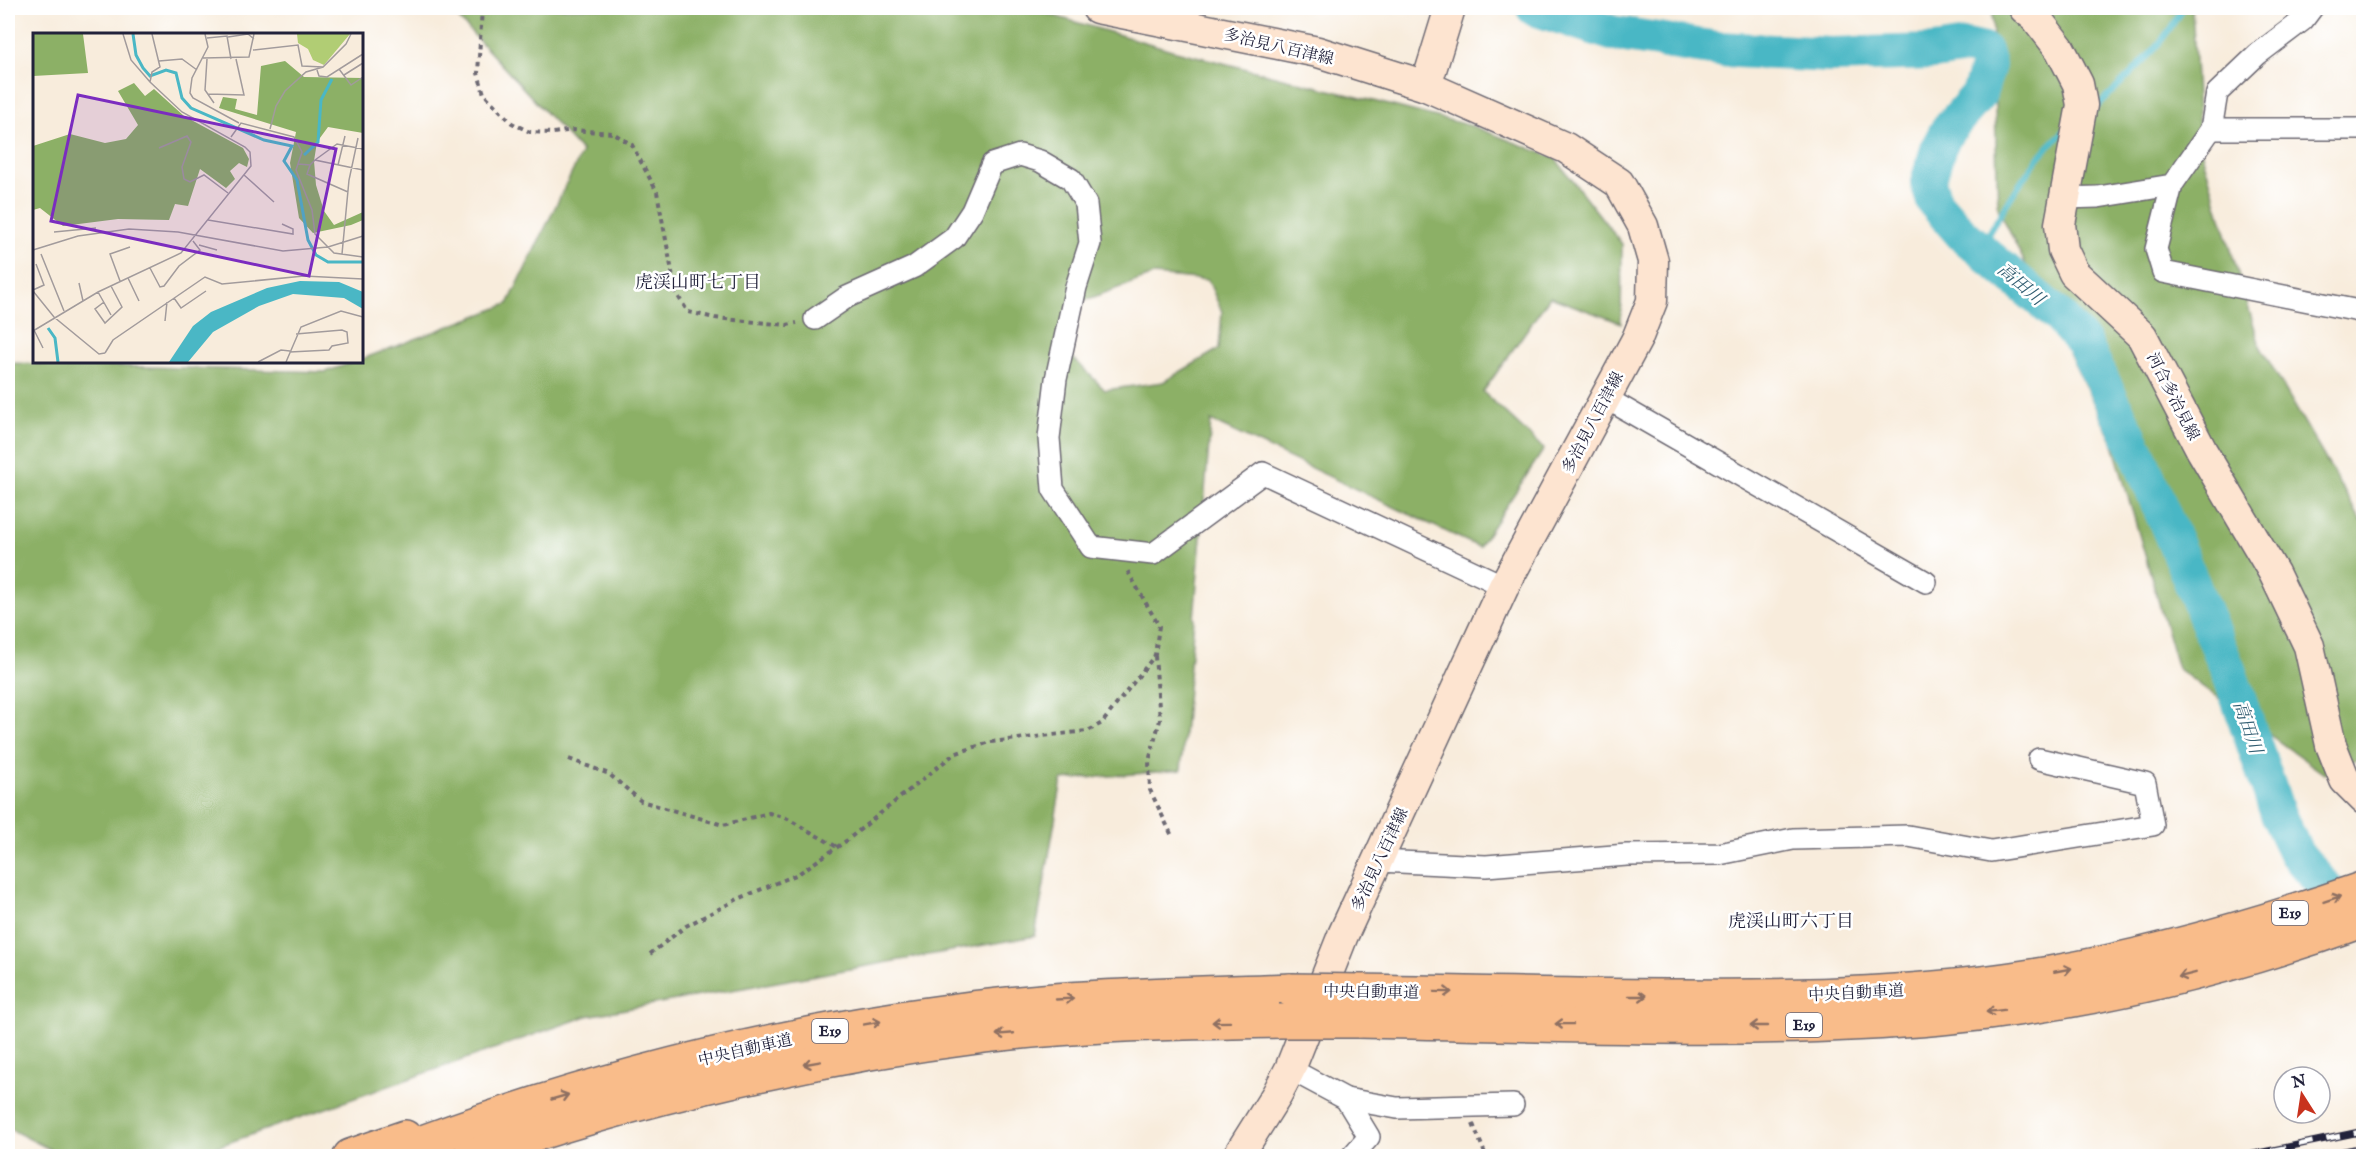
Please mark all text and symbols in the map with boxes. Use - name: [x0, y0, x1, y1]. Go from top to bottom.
- street label: 多治見八百津線: [1222, 26, 1335, 70]
- inset map: [33, 33, 363, 363]
- water label: 高田川: [1992, 259, 2050, 313]
- district label: 虎渓山町七丁目: [635, 272, 761, 295]
- street label: 河合多治見線: [2142, 350, 2203, 444]
- street label: 多治見八百津線: [1559, 369, 1629, 477]
- water label: 高田川: [2227, 698, 2267, 759]
- street label: 多治見八百津線: [1348, 805, 1414, 915]
- one-way arrow: [2322, 892, 2341, 903]
- road number: E19: [2272, 901, 2308, 925]
- district label: 虎渓山町六丁目: [1728, 911, 1854, 934]
- one-way arrow: [2052, 964, 2072, 975]
- one-way arrow: [2178, 970, 2197, 982]
- street label: 中央自動車道: [1808, 981, 1905, 1006]
- street label: 中央自動車道: [1323, 982, 1419, 1004]
- one-way arrow: [1433, 987, 1453, 998]
- one-way arrow: [1628, 990, 1648, 1002]
- one-way arrow: [1055, 993, 1075, 1004]
- one-way arrow: [1986, 1005, 2006, 1016]
- road number: E19: [1786, 1013, 1822, 1037]
- one-way arrow: [1211, 1016, 1231, 1028]
- one-way arrow: [862, 1017, 881, 1028]
- one-way arrow: [1554, 1018, 1574, 1030]
- road number: E19: [812, 1019, 848, 1043]
- one-way arrow: [1749, 1020, 1769, 1032]
- one-way arrow: [996, 1029, 1016, 1040]
- street label: 中央自動車道: [696, 1030, 794, 1071]
- one-way arrow: [803, 1058, 823, 1069]
- north arrow: [2272, 1065, 2332, 1125]
- text: N: [2289, 1071, 2308, 1094]
- one-way arrow: [550, 1091, 569, 1102]

